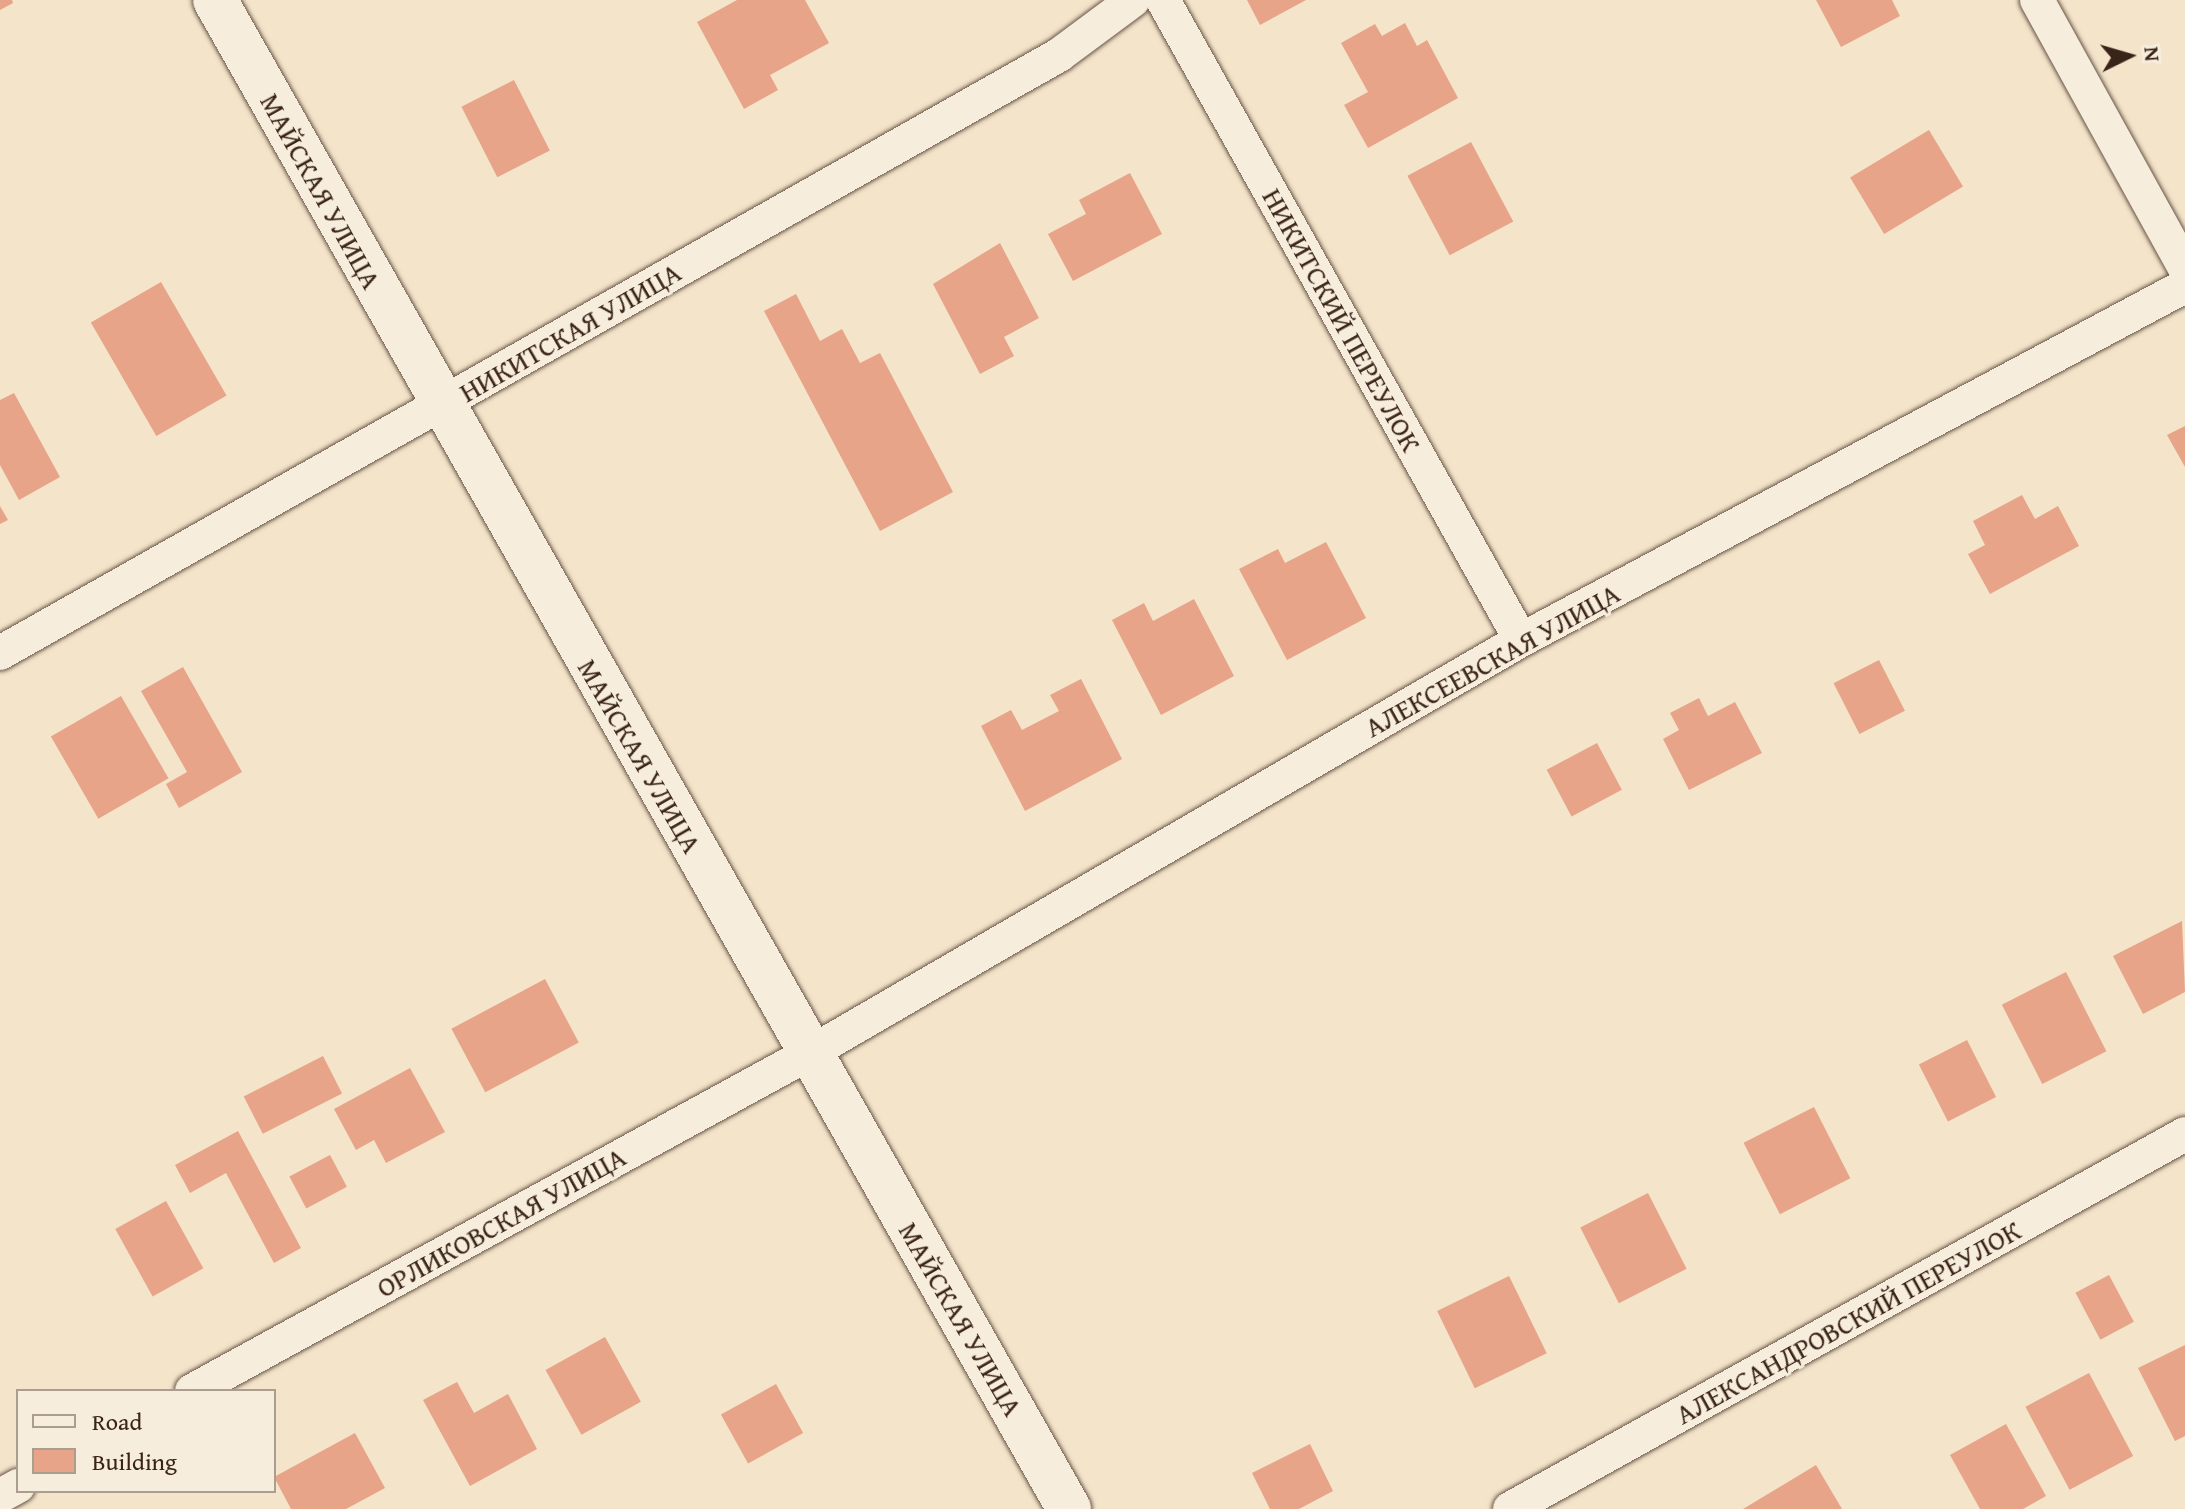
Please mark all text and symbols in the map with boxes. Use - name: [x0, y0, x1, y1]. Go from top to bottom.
- north arrow: [2089, 16, 2169, 96]
- text: N: [2136, 45, 2169, 63]
- street label: МАЙСКАЯ УЛИЦА: [253, 87, 389, 295]
- street label: НИКИТСКИЙ ПЕРЕУЛОК: [1256, 182, 1428, 458]
- street label: НИКИТСКАЯ УЛИЦА: [453, 255, 687, 409]
- street label: АЛЕКСЕЕВСКАЯ УЛИЦА: [1359, 576, 1625, 744]
- street label: МАЙСКАЯ УЛИЦА: [571, 653, 709, 859]
- street label: ОРЛИКОВСКАЯ УЛИЦА: [371, 1140, 631, 1304]
- street label: АЛЕКСАНДРОВСКИЙ ПЕРЕУЛОК: [1670, 1213, 2026, 1431]
- street label: МАЙСКАЯ УЛИЦА: [892, 1216, 1030, 1422]
- legend: [16, 1389, 276, 1493]
- text: Road: [92, 1404, 142, 1439]
- text: Building: [92, 1444, 177, 1479]

